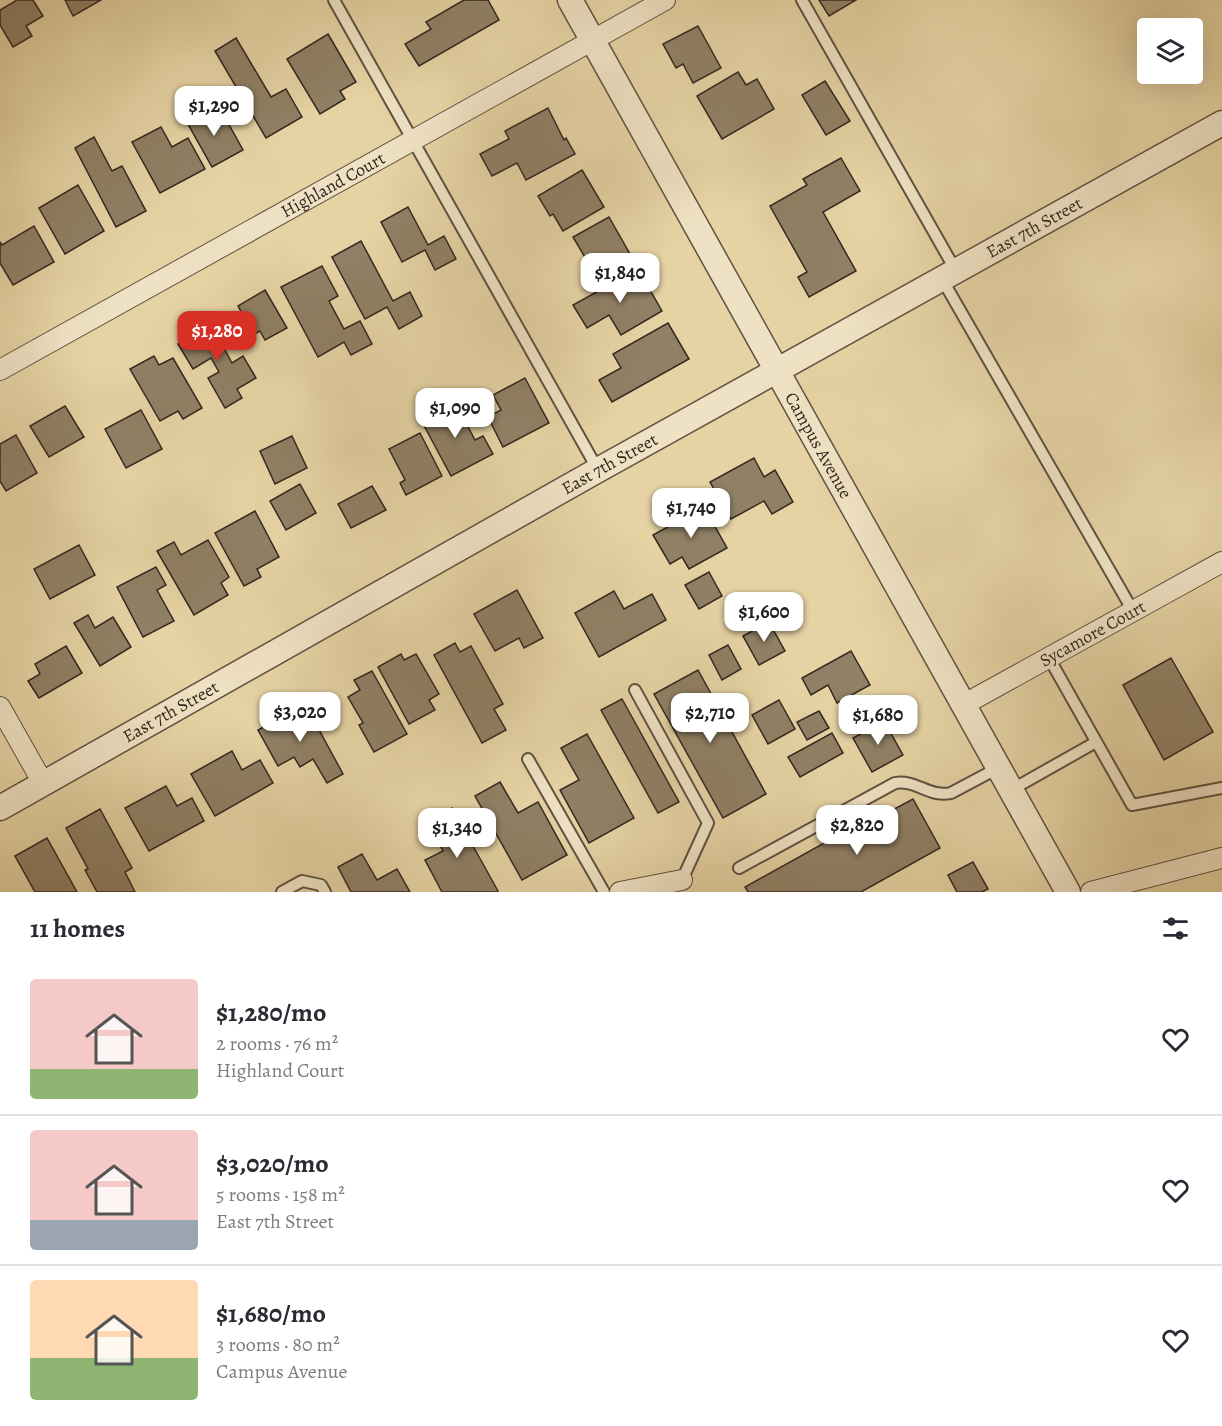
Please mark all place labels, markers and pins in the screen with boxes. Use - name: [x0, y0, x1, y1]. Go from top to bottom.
- pin: $1,290: [165, 86, 263, 137]
- pin: $1,840: [571, 253, 669, 304]
- pin: $1,280: [168, 311, 266, 362]
- pin: $1,090: [406, 388, 504, 439]
- pin: $1,740: [642, 488, 740, 539]
- pin: $1,600: [715, 592, 813, 643]
- pin: $3,020: [251, 692, 349, 743]
- pin: $2,710: [661, 693, 759, 744]
- pin: $1,680: [829, 695, 927, 746]
- pin: $2,820: [808, 805, 906, 856]
- pin: $1,340: [408, 808, 506, 859]

